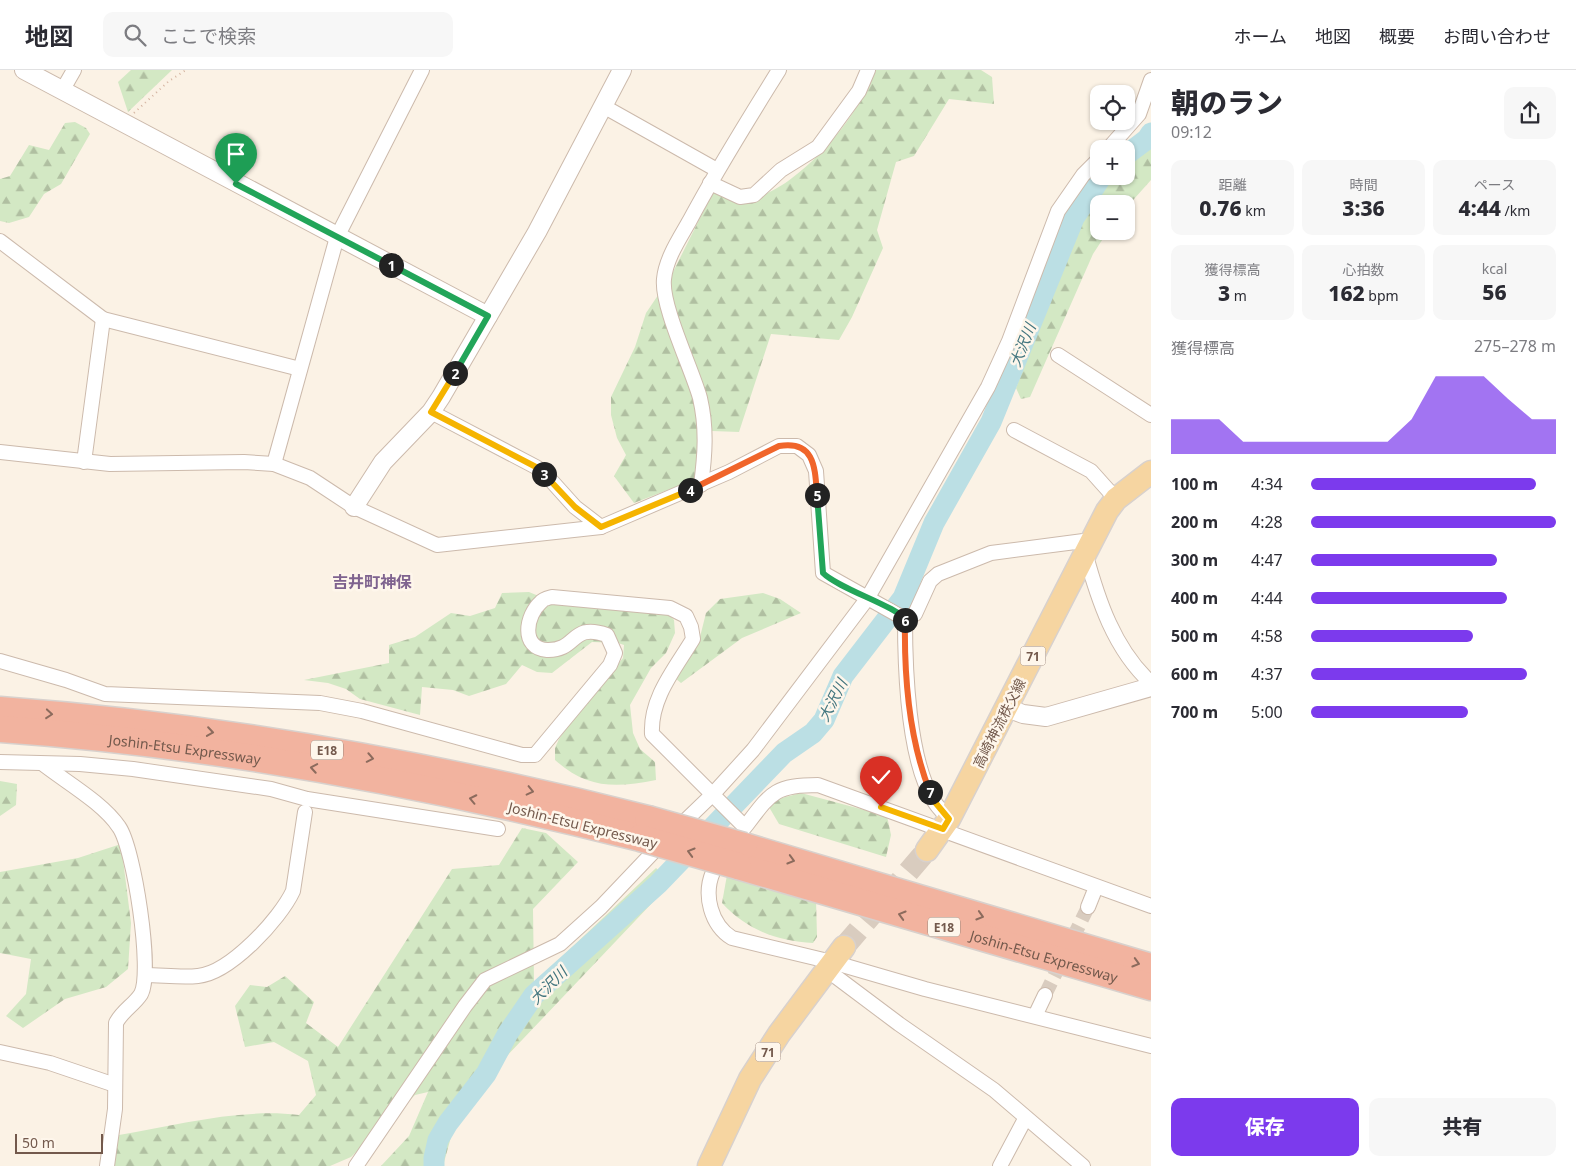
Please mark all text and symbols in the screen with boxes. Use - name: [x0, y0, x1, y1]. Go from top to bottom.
- search box: [103, 12, 453, 57]
- text: 地図: [25, 19, 73, 52]
- icon: search: [121, 21, 149, 49]
- text: ここで検索: [161, 23, 256, 49]
- text: ホーム: [1234, 24, 1287, 48]
- text: 地図: [1315, 24, 1351, 48]
- text: 概要: [1379, 24, 1415, 48]
- text: お問い合わせ: [1443, 24, 1551, 48]
- text: 朝のラン: [1171, 83, 1283, 121]
- map controls: [1090, 85, 1135, 240]
- button: locate: [1090, 85, 1135, 130]
- button: share: [1504, 87, 1556, 139]
- text: 09:12: [1171, 121, 1212, 143]
- pin: [215, 133, 257, 184]
- icon: arrive: [222, 140, 250, 168]
- button: +: [1090, 140, 1135, 185]
- text: 距離: [1219, 175, 1247, 194]
- text: 時間: [1350, 175, 1378, 194]
- text: ペース: [1474, 175, 1515, 194]
- text: 0.76: [1199, 194, 1242, 222]
- text: 3:36: [1342, 194, 1385, 222]
- text: 4:44: [1459, 194, 1501, 222]
- button: −: [1090, 195, 1135, 240]
- text: km: [1242, 201, 1266, 220]
- text: /km: [1501, 201, 1530, 220]
- pin: 1: [378, 252, 404, 278]
- text: 1: [387, 256, 396, 275]
- text: kcal: [1482, 259, 1507, 278]
- text: 獲得標高: [1205, 260, 1261, 279]
- text: 心拍数: [1343, 260, 1385, 279]
- text: 56: [1482, 278, 1507, 306]
- text: 3: [1218, 279, 1230, 307]
- text: 162: [1328, 279, 1365, 307]
- text: m: [1230, 286, 1247, 305]
- text: bpm: [1365, 286, 1399, 305]
- water label: 大沢川: [1004, 319, 1040, 370]
- text: 275–278 m: [1474, 335, 1556, 357]
- text: 獲得標高: [1171, 337, 1235, 359]
- pin: 2: [442, 360, 468, 386]
- text: 2: [451, 364, 460, 383]
- pin: 3: [532, 462, 556, 486]
- text: 3: [540, 465, 549, 484]
- text: 100 m: [1171, 473, 1218, 495]
- text: 4:34: [1251, 473, 1283, 495]
- pin: 4: [678, 478, 702, 502]
- text: 4: [686, 481, 695, 500]
- pin: 5: [804, 482, 830, 508]
- text: 5: [813, 486, 822, 505]
- text: 200 m: [1171, 511, 1218, 533]
- text: 4:28: [1251, 511, 1283, 533]
- text: 300 m: [1171, 549, 1218, 571]
- text: 4:47: [1251, 549, 1283, 571]
- district label: 吉井町神保: [332, 571, 412, 593]
- text: 400 m: [1171, 587, 1218, 609]
- text: 4:44: [1251, 587, 1283, 609]
- pin: 6: [892, 608, 918, 632]
- text: 6: [901, 611, 910, 630]
- text: 500 m: [1171, 625, 1218, 647]
- text: 4:58: [1251, 625, 1283, 647]
- road number: 71: [1020, 646, 1046, 666]
- text: 600 m: [1171, 663, 1218, 685]
- text: 4:37: [1251, 663, 1283, 685]
- water label: 大沢川: [813, 674, 852, 725]
- street label: 高崎神流秩父線: [968, 675, 1030, 771]
- text: 700 m: [1171, 701, 1218, 723]
- text: 5:00: [1251, 701, 1283, 723]
- one-way arrow: [45, 708, 53, 719]
- one-way arrow: [206, 726, 214, 737]
- street label: Joshin-Etsu Expressway: [106, 729, 263, 769]
- road number: E18: [311, 740, 343, 760]
- one-way arrow: [366, 752, 375, 763]
- pin: [860, 756, 902, 807]
- one-way arrow: [309, 763, 318, 773]
- icon: check: [867, 763, 895, 791]
- pin: 7: [918, 780, 942, 804]
- text: 7: [926, 783, 935, 802]
- one-way arrow: [525, 785, 534, 796]
- one-way arrow: [469, 794, 478, 804]
- street label: Joshin-Etsu Expressway: [505, 797, 660, 853]
- one-way arrow: [687, 848, 696, 858]
- one-way arrow: [786, 854, 794, 864]
- one-way arrow: [898, 910, 907, 921]
- one-way arrow: [975, 911, 983, 921]
- road number: E18: [928, 918, 960, 936]
- street label: Joshin-Etsu Expressway: [966, 924, 1121, 987]
- one-way arrow: [1131, 957, 1139, 967]
- water label: 大沢川: [525, 961, 572, 1008]
- road number: 71: [756, 1042, 780, 1062]
- button: 保存: [1171, 1098, 1359, 1156]
- button: 共有: [1369, 1098, 1556, 1156]
- scale bar: [15, 1131, 102, 1154]
- text: 50 m: [22, 1133, 55, 1152]

